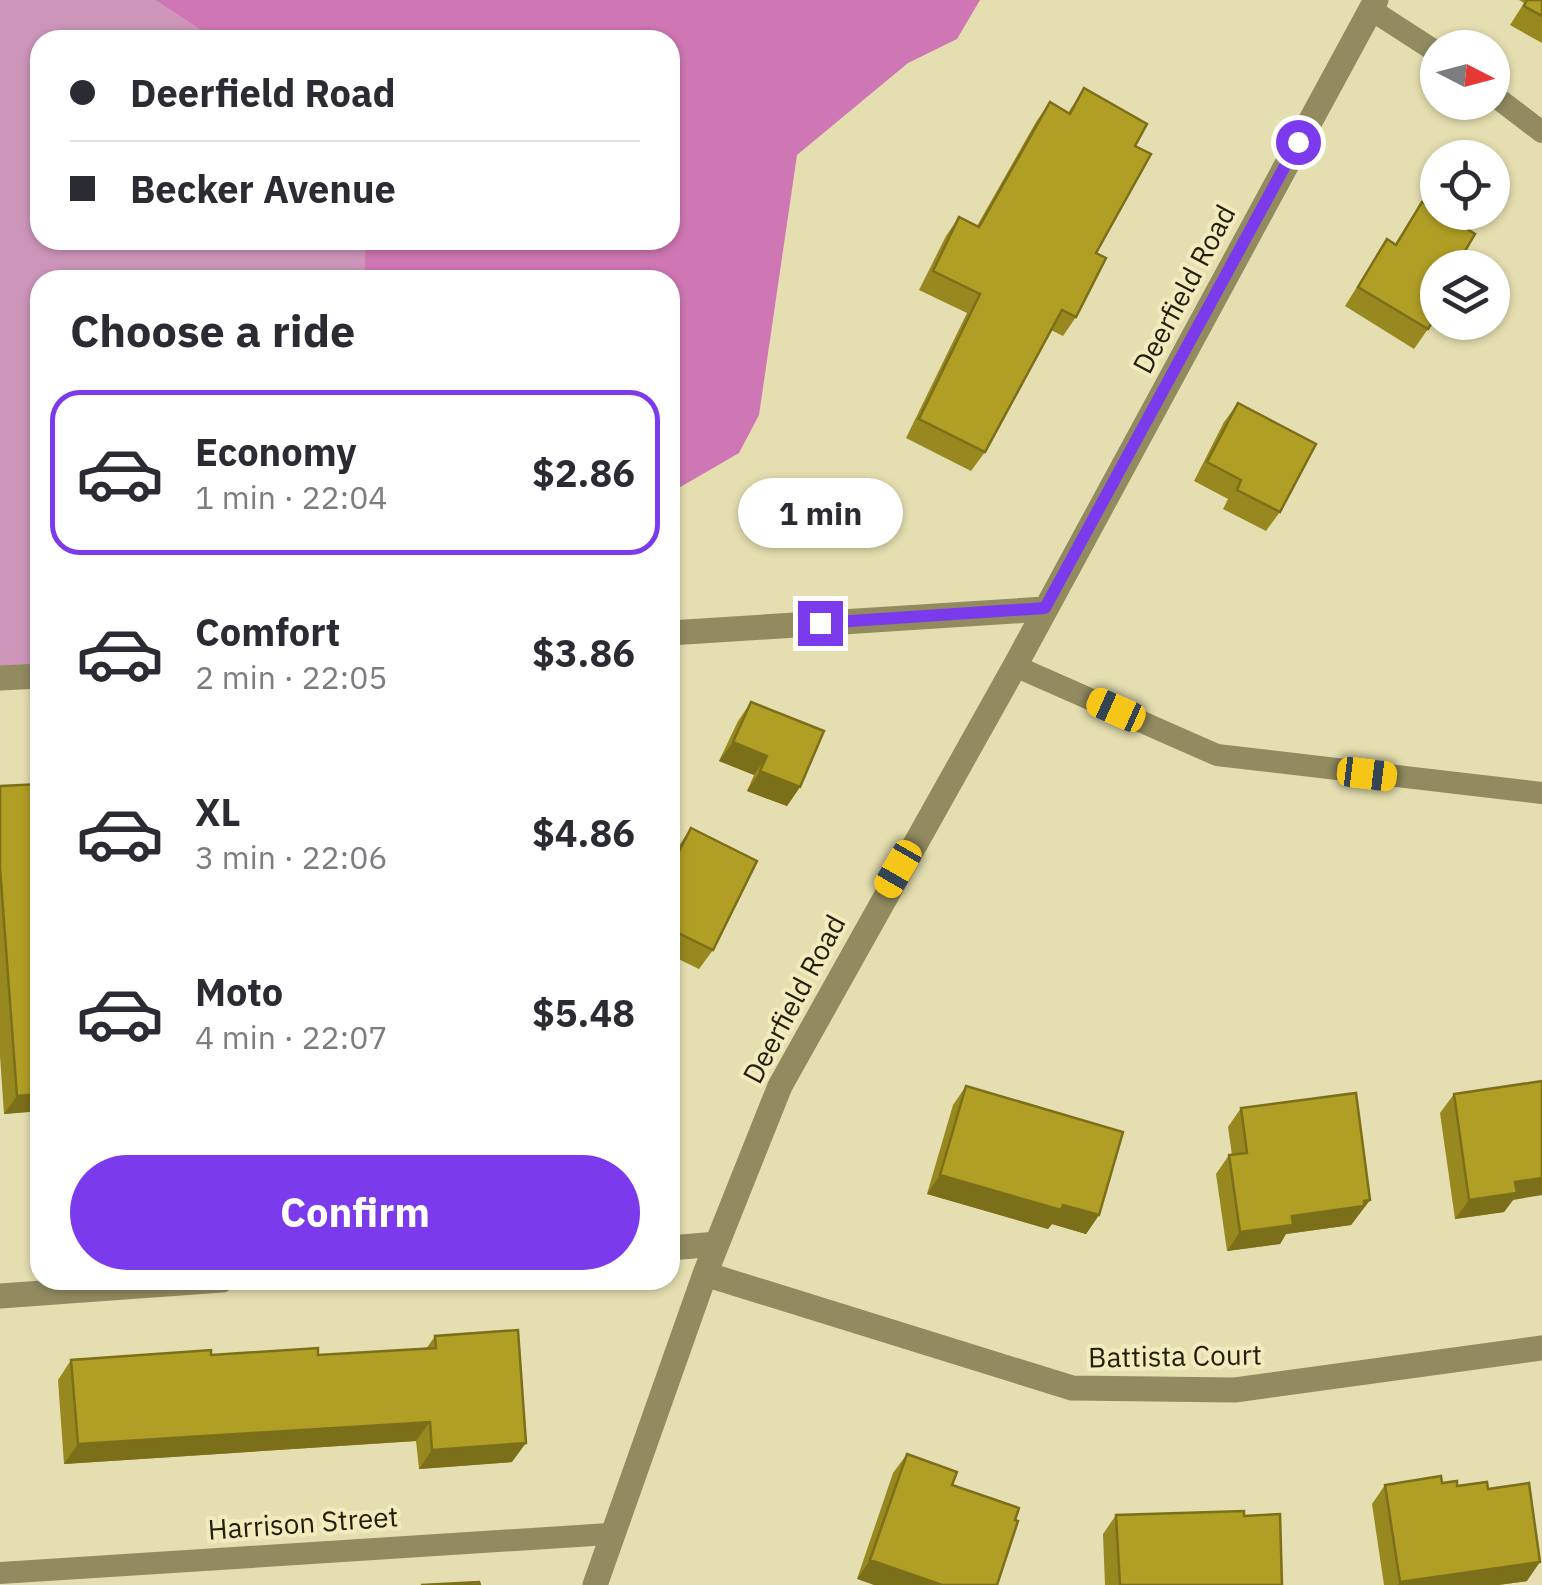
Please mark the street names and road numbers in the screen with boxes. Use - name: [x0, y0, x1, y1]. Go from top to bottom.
- street label: Deerfield Road: [1124, 198, 1244, 380]
- street label: Deerfield Road: [734, 908, 854, 1090]
- street label: Battista Court: [1088, 1335, 1262, 1376]
- street label: Harrison Street: [206, 1497, 399, 1548]

